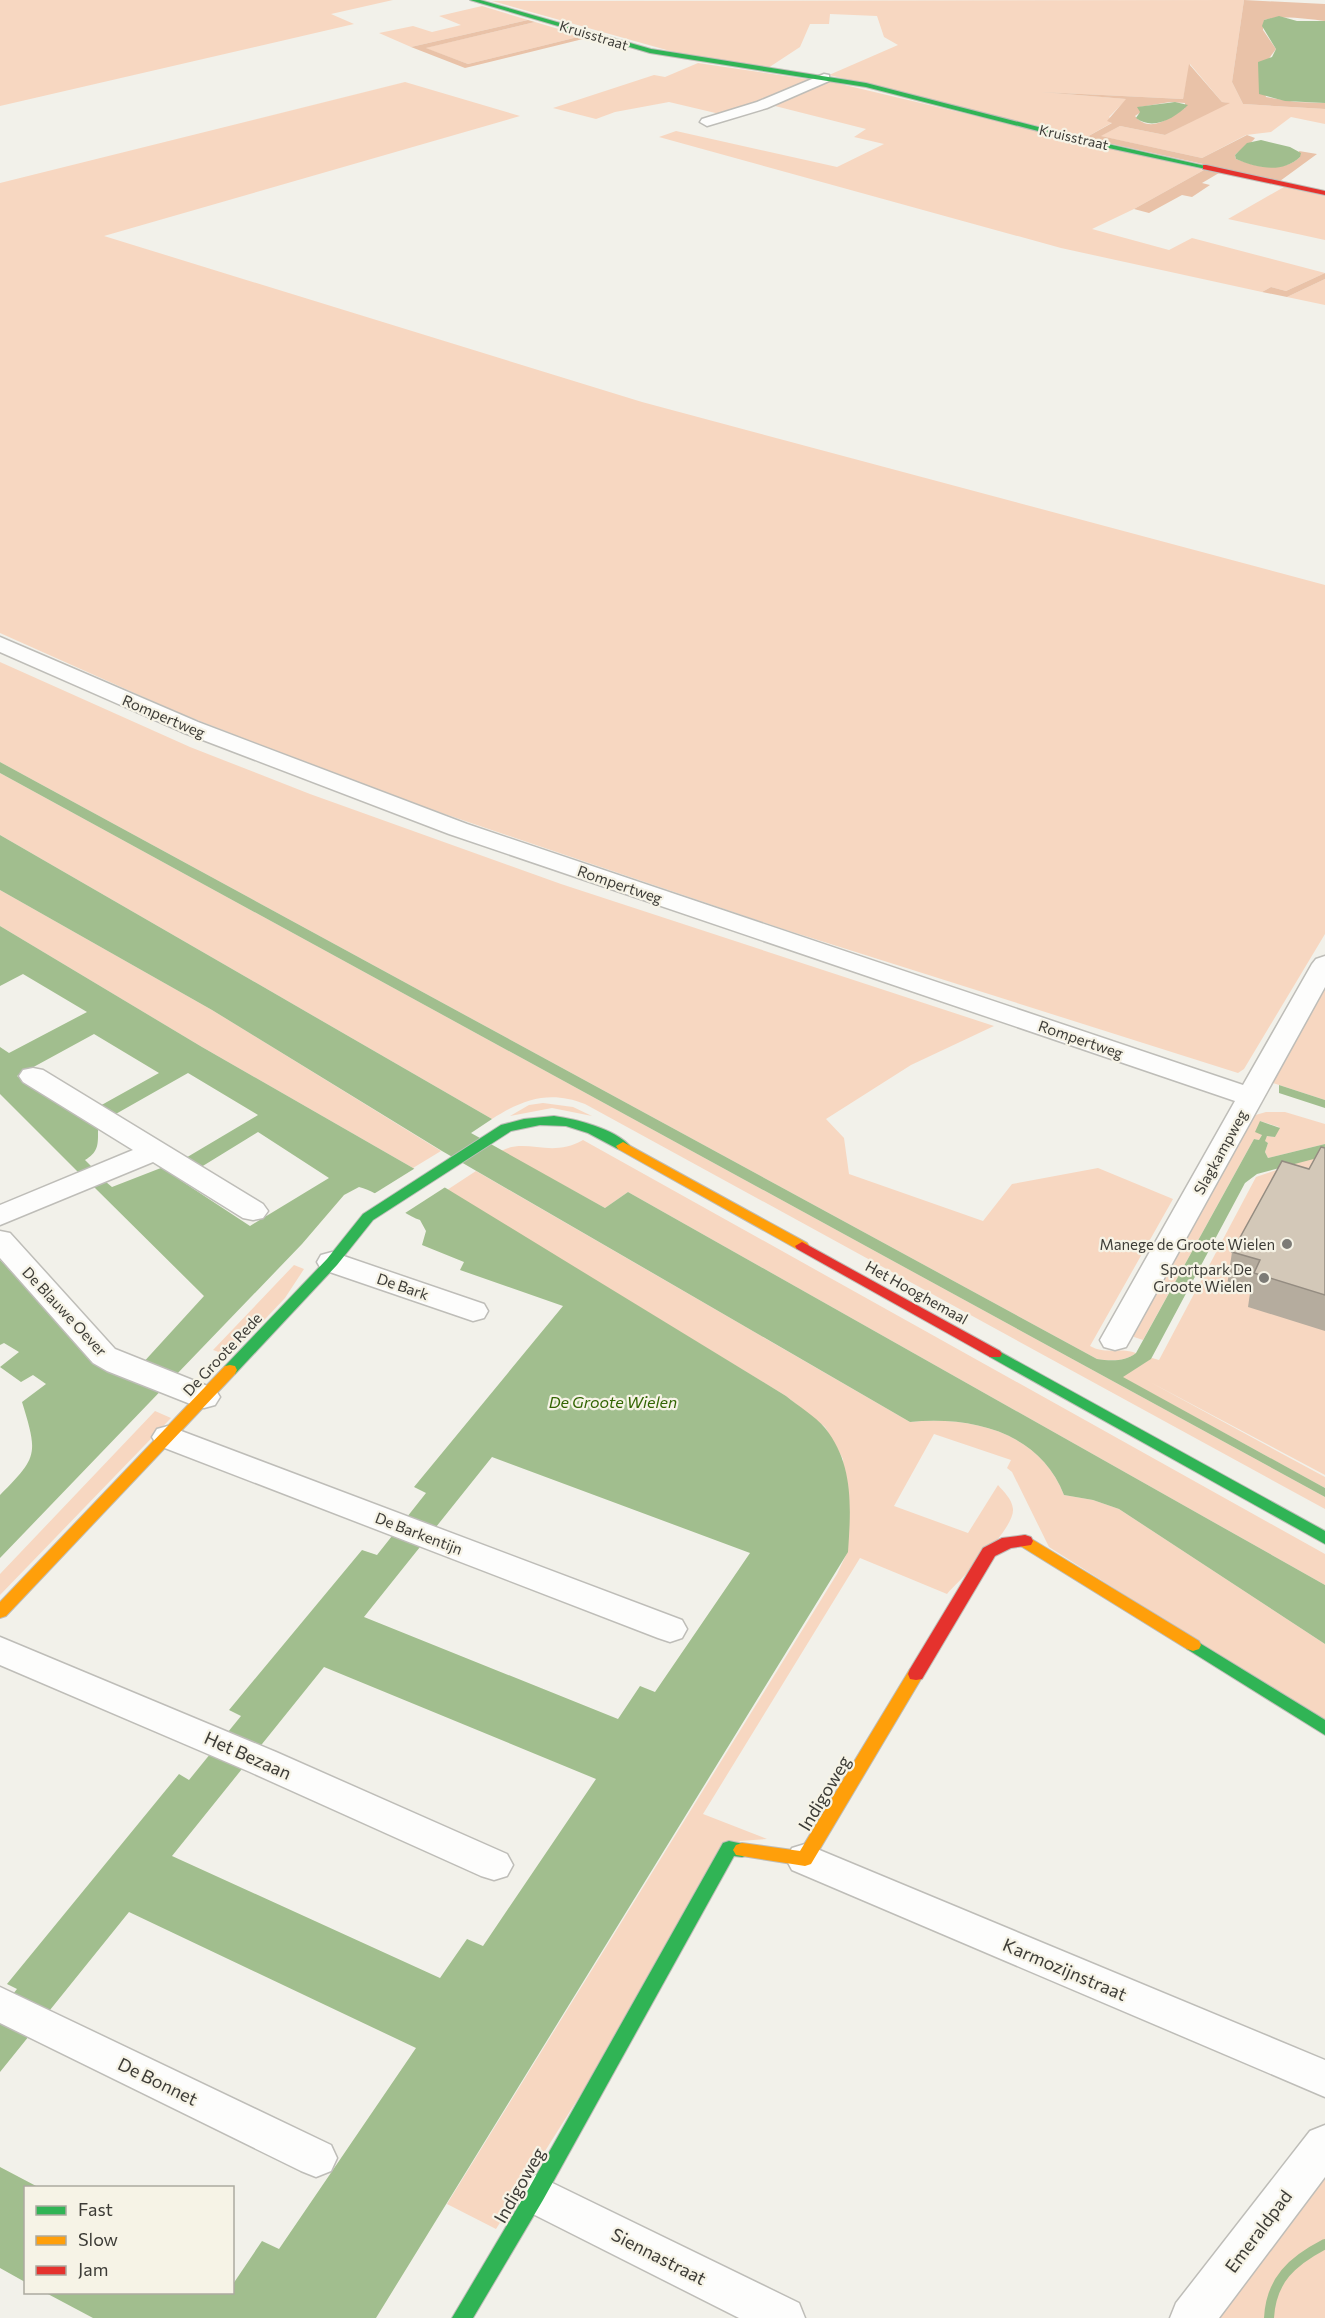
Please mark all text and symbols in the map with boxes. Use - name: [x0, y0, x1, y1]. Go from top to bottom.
- street label: Kruisstraat: [558, 17, 631, 54]
- street label: Kruisstraat: [1038, 121, 1111, 153]
- street label: Rompertweg: [120, 690, 208, 742]
- street label: Rompertweg: [575, 861, 665, 907]
- street label: Rompertweg: [1036, 1016, 1126, 1062]
- street label: Slagkampweg: [1189, 1106, 1251, 1198]
- place label: Manege de Groote Wielen: [1099, 1235, 1275, 1253]
- marker: Manege de Groote Wielen: [1280, 1237, 1294, 1251]
- street label: Het Hooghemaal: [863, 1256, 971, 1328]
- place label: Sportpark De Groote Wielen: [1153, 1260, 1252, 1295]
- street label: De Blauwe Oever: [19, 1263, 111, 1359]
- street label: De Bark: [375, 1269, 431, 1303]
- marker: Sportpark De Groote Wielen: [1257, 1271, 1271, 1285]
- street label: De Groote Rede: [179, 1309, 265, 1399]
- water label: De Groote Wielen: [549, 1392, 677, 1411]
- street label: De Barkentijn: [373, 1508, 465, 1558]
- street label: Het Bezaan: [201, 1726, 295, 1784]
- street label: Indigoweg: [793, 1751, 855, 1835]
- street label: Karmozijnstraat: [1000, 1933, 1130, 2005]
- street label: De Bonnet: [115, 2052, 201, 2110]
- street label: Indigoweg: [489, 2143, 550, 2227]
- street label: Emeraldpad: [1220, 2185, 1296, 2277]
- legend: [24, 2186, 234, 2294]
- text: Fast: [78, 2198, 113, 2220]
- street label: Siennastraat: [608, 2223, 710, 2289]
- text: Slow: [78, 2228, 118, 2250]
- text: Jam: [78, 2258, 108, 2280]

